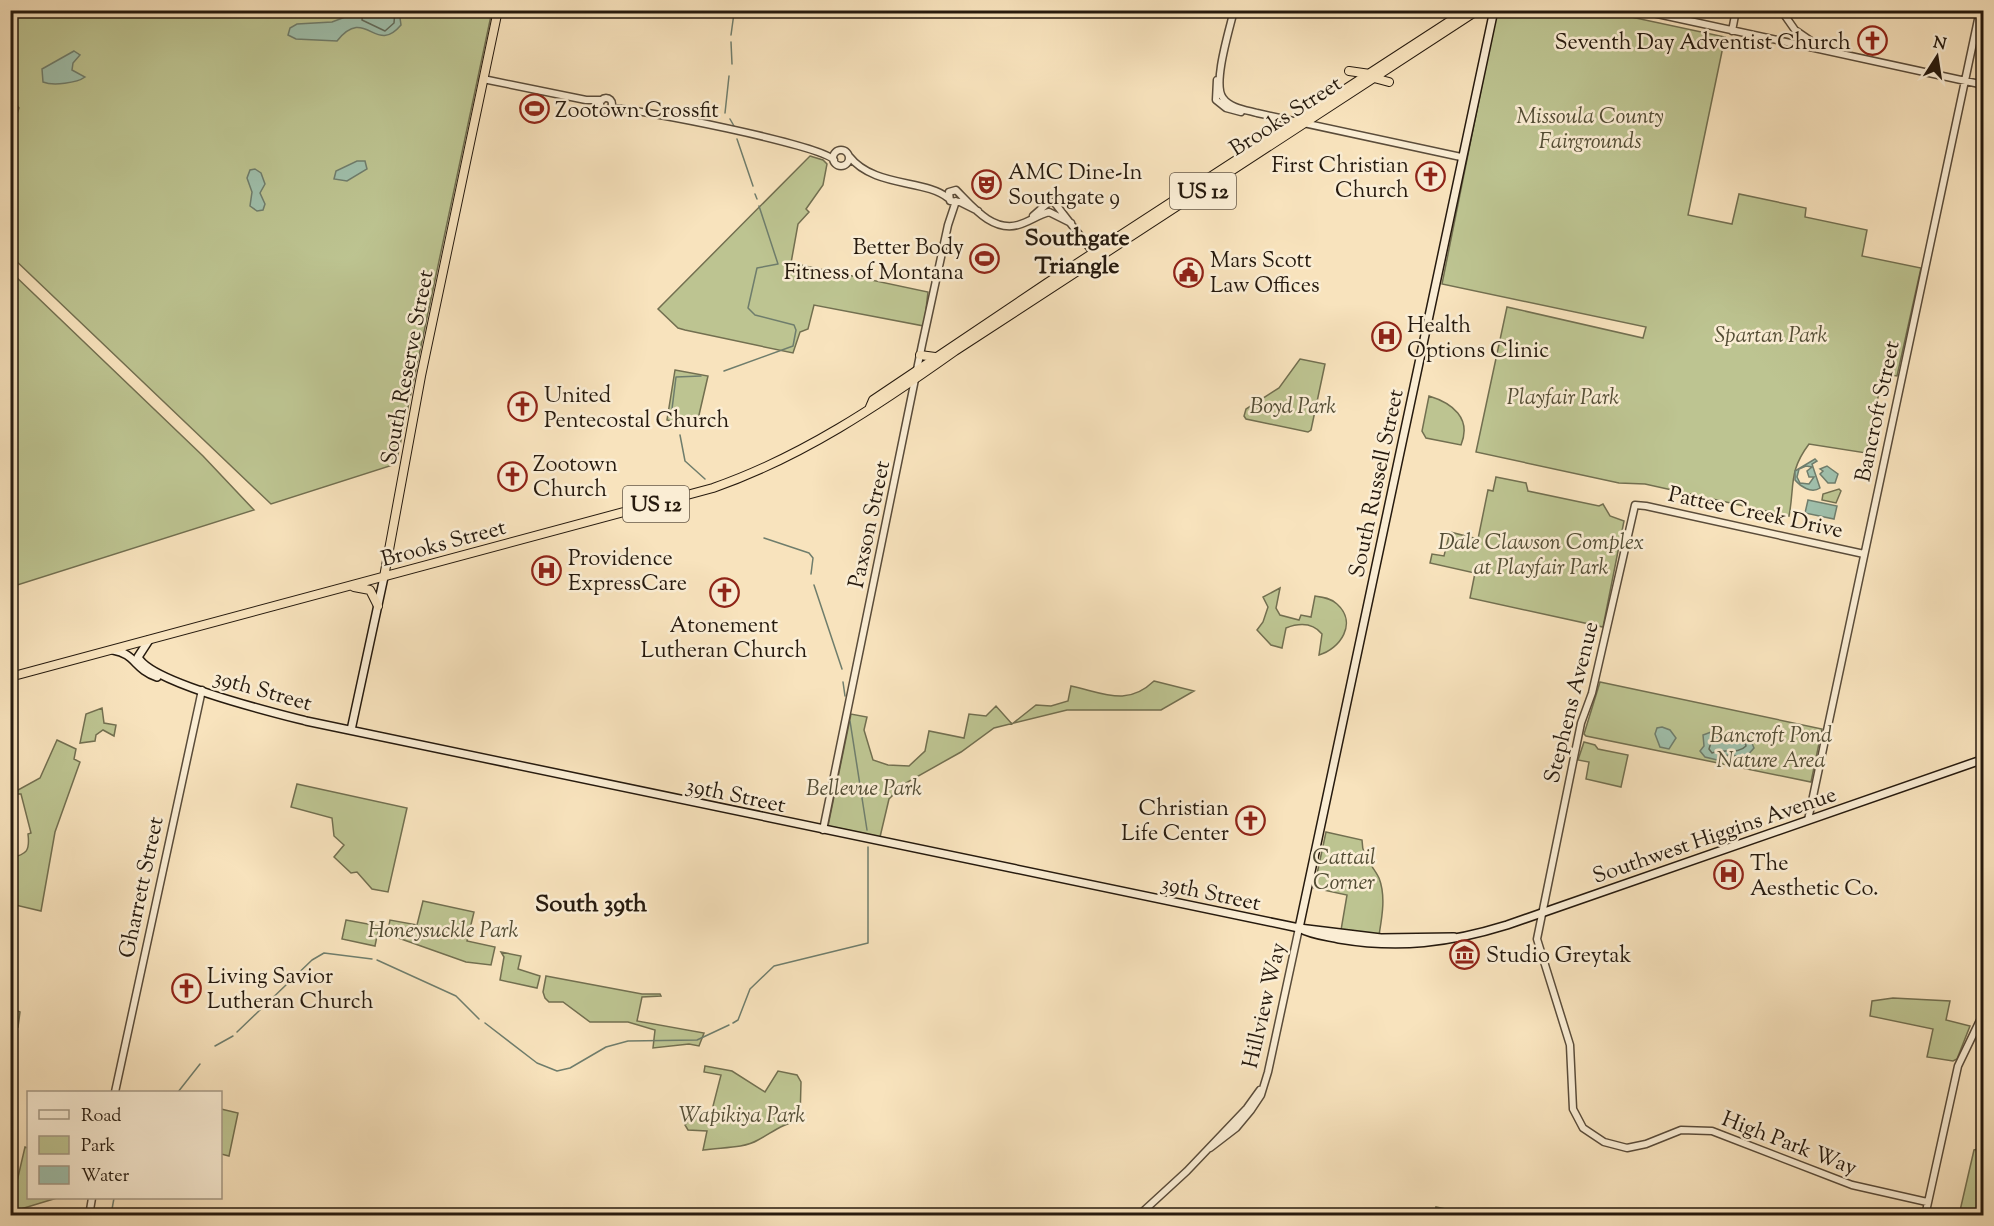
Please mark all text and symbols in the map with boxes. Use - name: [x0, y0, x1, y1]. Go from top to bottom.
- church icon: Seventh Day Adventist Church: [1856, 25, 1888, 57]
- north arrow: [1907, 27, 1967, 87]
- place label: Seventh Day Adventist Church: [1554, 28, 1851, 60]
- text: N: [1931, 32, 1948, 57]
- street label: Brooks Street: [1224, 69, 1350, 166]
- sports icon: Zootown Crossfit: [518, 93, 550, 125]
- place label: Zootown Crossfit: [555, 96, 719, 128]
- park label: Missoula County Fairgrounds: [1516, 102, 1664, 159]
- place label: First Christian Church: [1271, 151, 1409, 208]
- place label: AMC Dine-In Southgate 9: [1008, 158, 1143, 215]
- church icon: First Christian Church: [1414, 161, 1446, 193]
- theatre icon: AMC Dine-In Southgate 9: [971, 168, 1003, 200]
- road number: US 12: [1170, 173, 1236, 209]
- district label: Southgate Triangle: [1024, 222, 1130, 284]
- place label: Better Body Fitness of Montana: [784, 233, 964, 290]
- sports icon: Better Body Fitness of Montana: [969, 243, 1001, 275]
- place label: Mars Scott Law Offices: [1210, 246, 1320, 303]
- public building icon: Mars Scott Law Offices: [1173, 256, 1205, 288]
- street label: South Reserve Street: [374, 267, 444, 468]
- place label: Health Options Clinic: [1407, 311, 1549, 368]
- hospital icon: Health Options Clinic: [1370, 321, 1402, 353]
- park label: Spartan Park: [1715, 321, 1827, 353]
- street label: Bancroft Street: [1848, 338, 1910, 485]
- place label: United Pentecostal Church: [544, 381, 730, 438]
- park label: Playfair Park: [1507, 383, 1619, 415]
- street label: South Russell Street: [1342, 386, 1414, 581]
- church icon: United Pentecostal Church: [507, 391, 539, 423]
- park label: Boyd Park: [1250, 392, 1336, 424]
- place label: Zootown Church: [533, 450, 618, 507]
- street label: Paxson Street: [842, 458, 900, 591]
- church icon: Zootown Church: [496, 460, 528, 492]
- street label: Pattee Creek Drive: [1665, 480, 1846, 548]
- road number: US 12: [623, 486, 689, 522]
- street label: Brooks Street: [378, 513, 510, 577]
- park label: Dale Clawson Complex at Playfair Park: [1438, 528, 1644, 585]
- place label: Providence ExpressCare: [568, 544, 687, 601]
- hospital icon: Providence ExpressCare: [531, 554, 563, 586]
- church icon: Atonement Lutheran Church: [708, 576, 740, 608]
- place label: Atonement Lutheran Church: [641, 611, 807, 668]
- street label: Stephens Avenue: [1537, 619, 1608, 787]
- street label: 39th Street: [209, 663, 316, 721]
- park label: Bancroft Pond Nature Area: [1710, 721, 1832, 778]
- street label: 39th Street: [683, 771, 789, 823]
- park label: Bellevue Park: [806, 774, 922, 806]
- street label: Southwest Higgins Avenue: [1589, 780, 1841, 894]
- place label: Christian Life Center: [1121, 794, 1229, 851]
- church icon: Christian Life Center: [1234, 804, 1266, 836]
- street label: Gharrett Street: [112, 813, 174, 961]
- park label: Cattail Corner: [1312, 843, 1376, 900]
- place label: The Aesthetic Co.: [1750, 849, 1878, 906]
- hospital icon: The Aesthetic Co.: [1713, 859, 1745, 891]
- street label: 39th Street: [1158, 869, 1264, 921]
- district label: South 39th: [535, 888, 648, 922]
- park label: Honeysuckle Park: [368, 916, 518, 948]
- museum icon: Studio Greytak: [1449, 938, 1481, 970]
- street label: Hillview Way: [1236, 940, 1296, 1072]
- place label: Studio Greytak: [1486, 941, 1631, 973]
- place label: Living Savior Lutheran Church: [207, 962, 374, 1019]
- church icon: Living Savior Lutheran Church: [170, 972, 202, 1004]
- legend: [27, 1091, 222, 1199]
- park label: Wapikiya Park: [679, 1101, 805, 1133]
- text: Road: [81, 1104, 121, 1130]
- street label: High Park Way: [1717, 1104, 1861, 1185]
- text: Park: [81, 1134, 116, 1160]
- text: Water: [81, 1164, 130, 1190]

